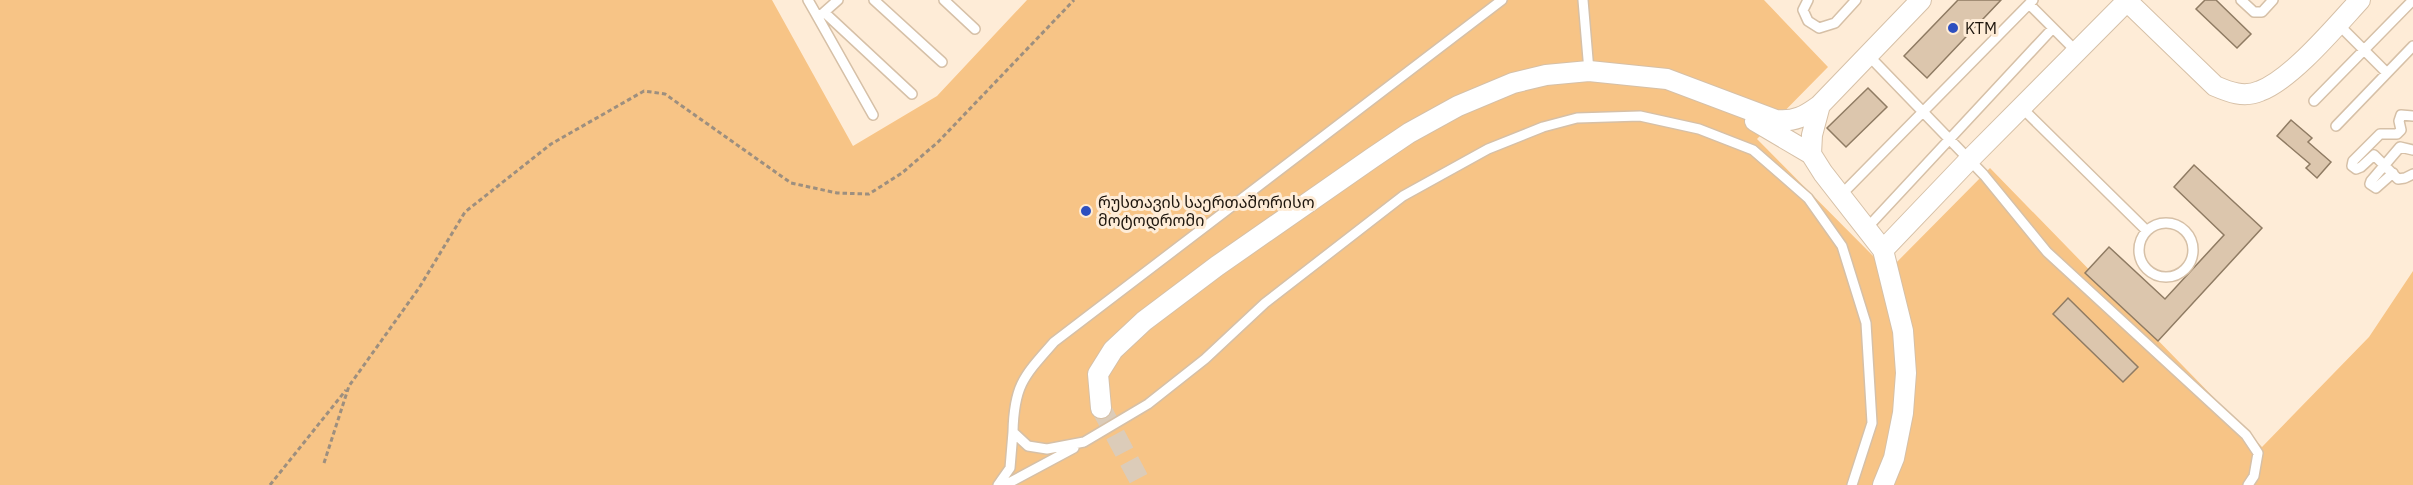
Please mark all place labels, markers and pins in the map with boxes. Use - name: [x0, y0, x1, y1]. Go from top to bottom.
- place label: KTM: [1965, 18, 1997, 38]
- marker: KTM: [1946, 21, 1960, 35]
- place label: რუსთავის საერთაშორისო მოტოდრომი: [1098, 192, 1315, 231]
- marker: რუსთავის საერთაშორისო მოტოდრომი: [1079, 204, 1093, 218]

